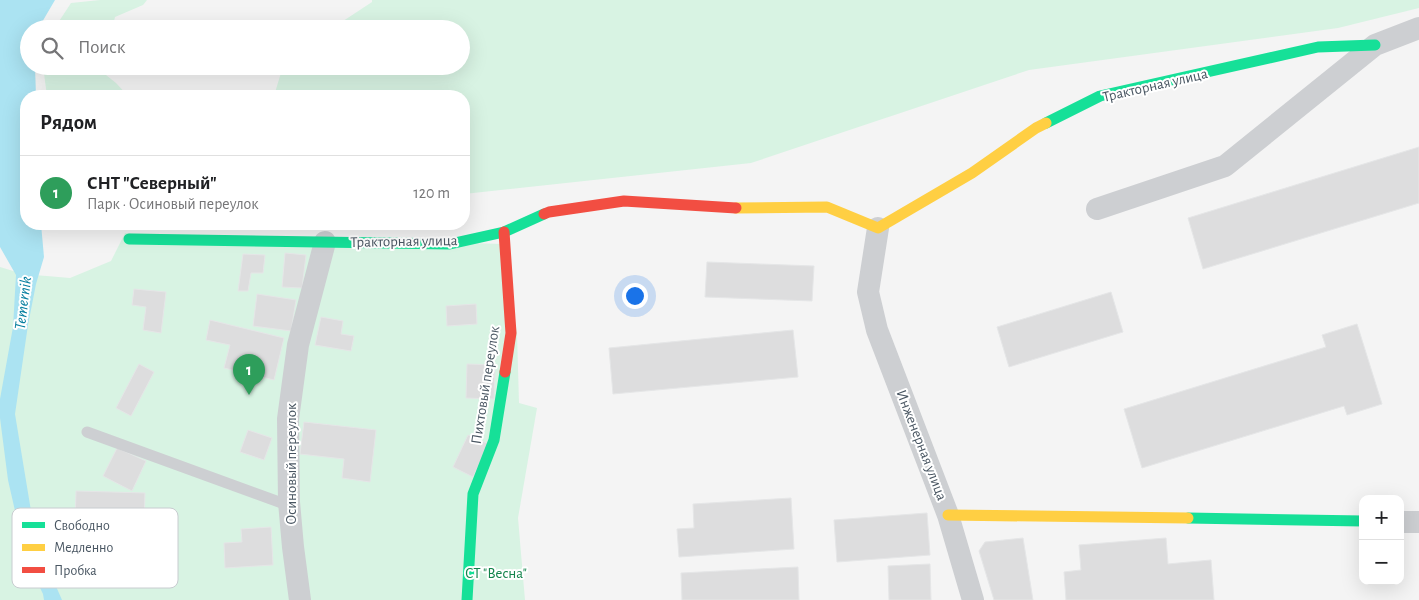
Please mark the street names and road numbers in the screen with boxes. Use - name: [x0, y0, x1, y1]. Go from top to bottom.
- street label: Тракторная улица: [1101, 66, 1209, 105]
- street label: Тракторная улица: [350, 233, 458, 250]
- street label: Пихтовый переулок: [469, 325, 502, 445]
- street label: Инженерная улица: [894, 388, 950, 503]
- street label: Осиновый переулок: [284, 403, 299, 525]

